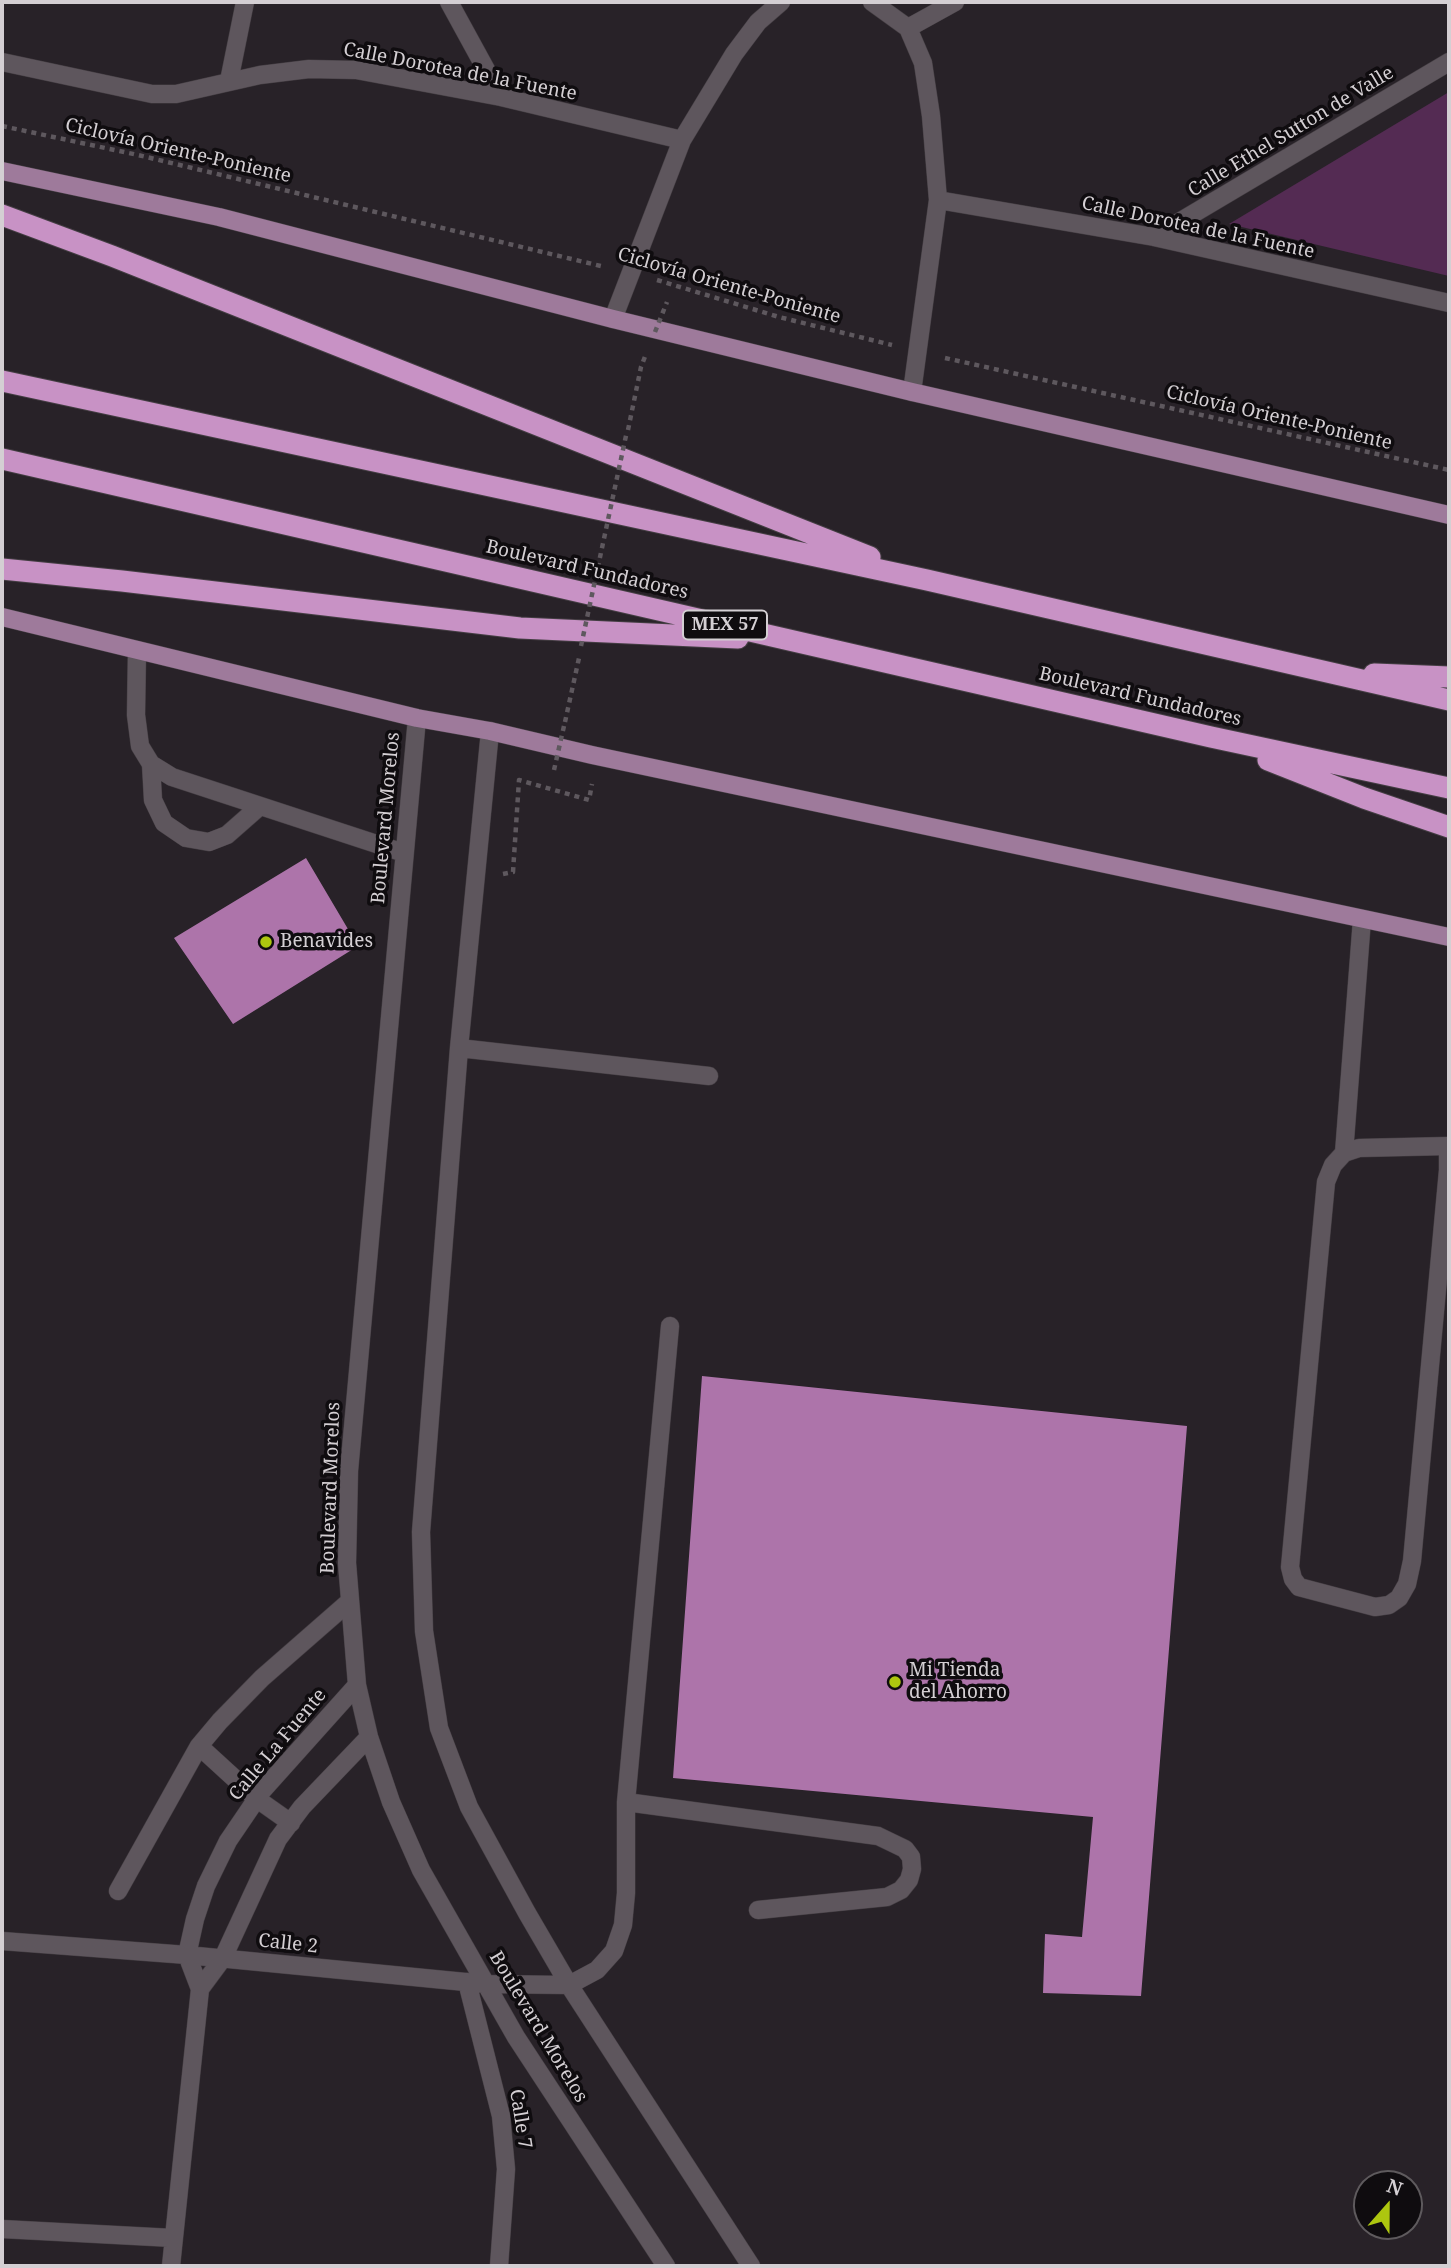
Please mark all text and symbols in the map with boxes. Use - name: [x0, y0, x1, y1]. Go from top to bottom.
- street label: Calle Dorotea de la Fuente: [341, 38, 579, 106]
- street label: Calle Ethel Sutton de Valle: [1184, 61, 1398, 203]
- street label: Ciclovía Oriente-Poniente: [63, 114, 293, 188]
- street label: Calle Dorotea de la Fuente: [1080, 192, 1316, 264]
- street label: Ciclovía Oriente-Poniente: [615, 243, 843, 329]
- street label: Ciclovía Oriente-Poniente: [1164, 381, 1394, 455]
- street label: Boulevard Fundadores: [484, 536, 690, 604]
- road number: MEX 57: [683, 610, 767, 640]
- street label: Boulevard Fundadores: [1037, 663, 1243, 731]
- street label: Boulevard Morelos: [367, 731, 405, 905]
- place label: Benavides: [280, 931, 373, 953]
- marker: Benavides: [258, 934, 274, 950]
- street label: Boulevard Morelos: [317, 1402, 345, 1574]
- place label: Mi Tienda del Ahorro: [909, 1660, 1007, 1704]
- marker: Mi Tienda del Ahorro: [887, 1674, 903, 1690]
- street label: Calle La Fuente: [225, 1684, 331, 1806]
- street label: Calle 2: [257, 1930, 319, 1958]
- street label: Boulevard Morelos: [484, 1947, 592, 2107]
- street label: Calle 7: [504, 2088, 536, 2150]
- north arrow: [1353, 2170, 1423, 2240]
- text: N: [1383, 2172, 1406, 2202]

